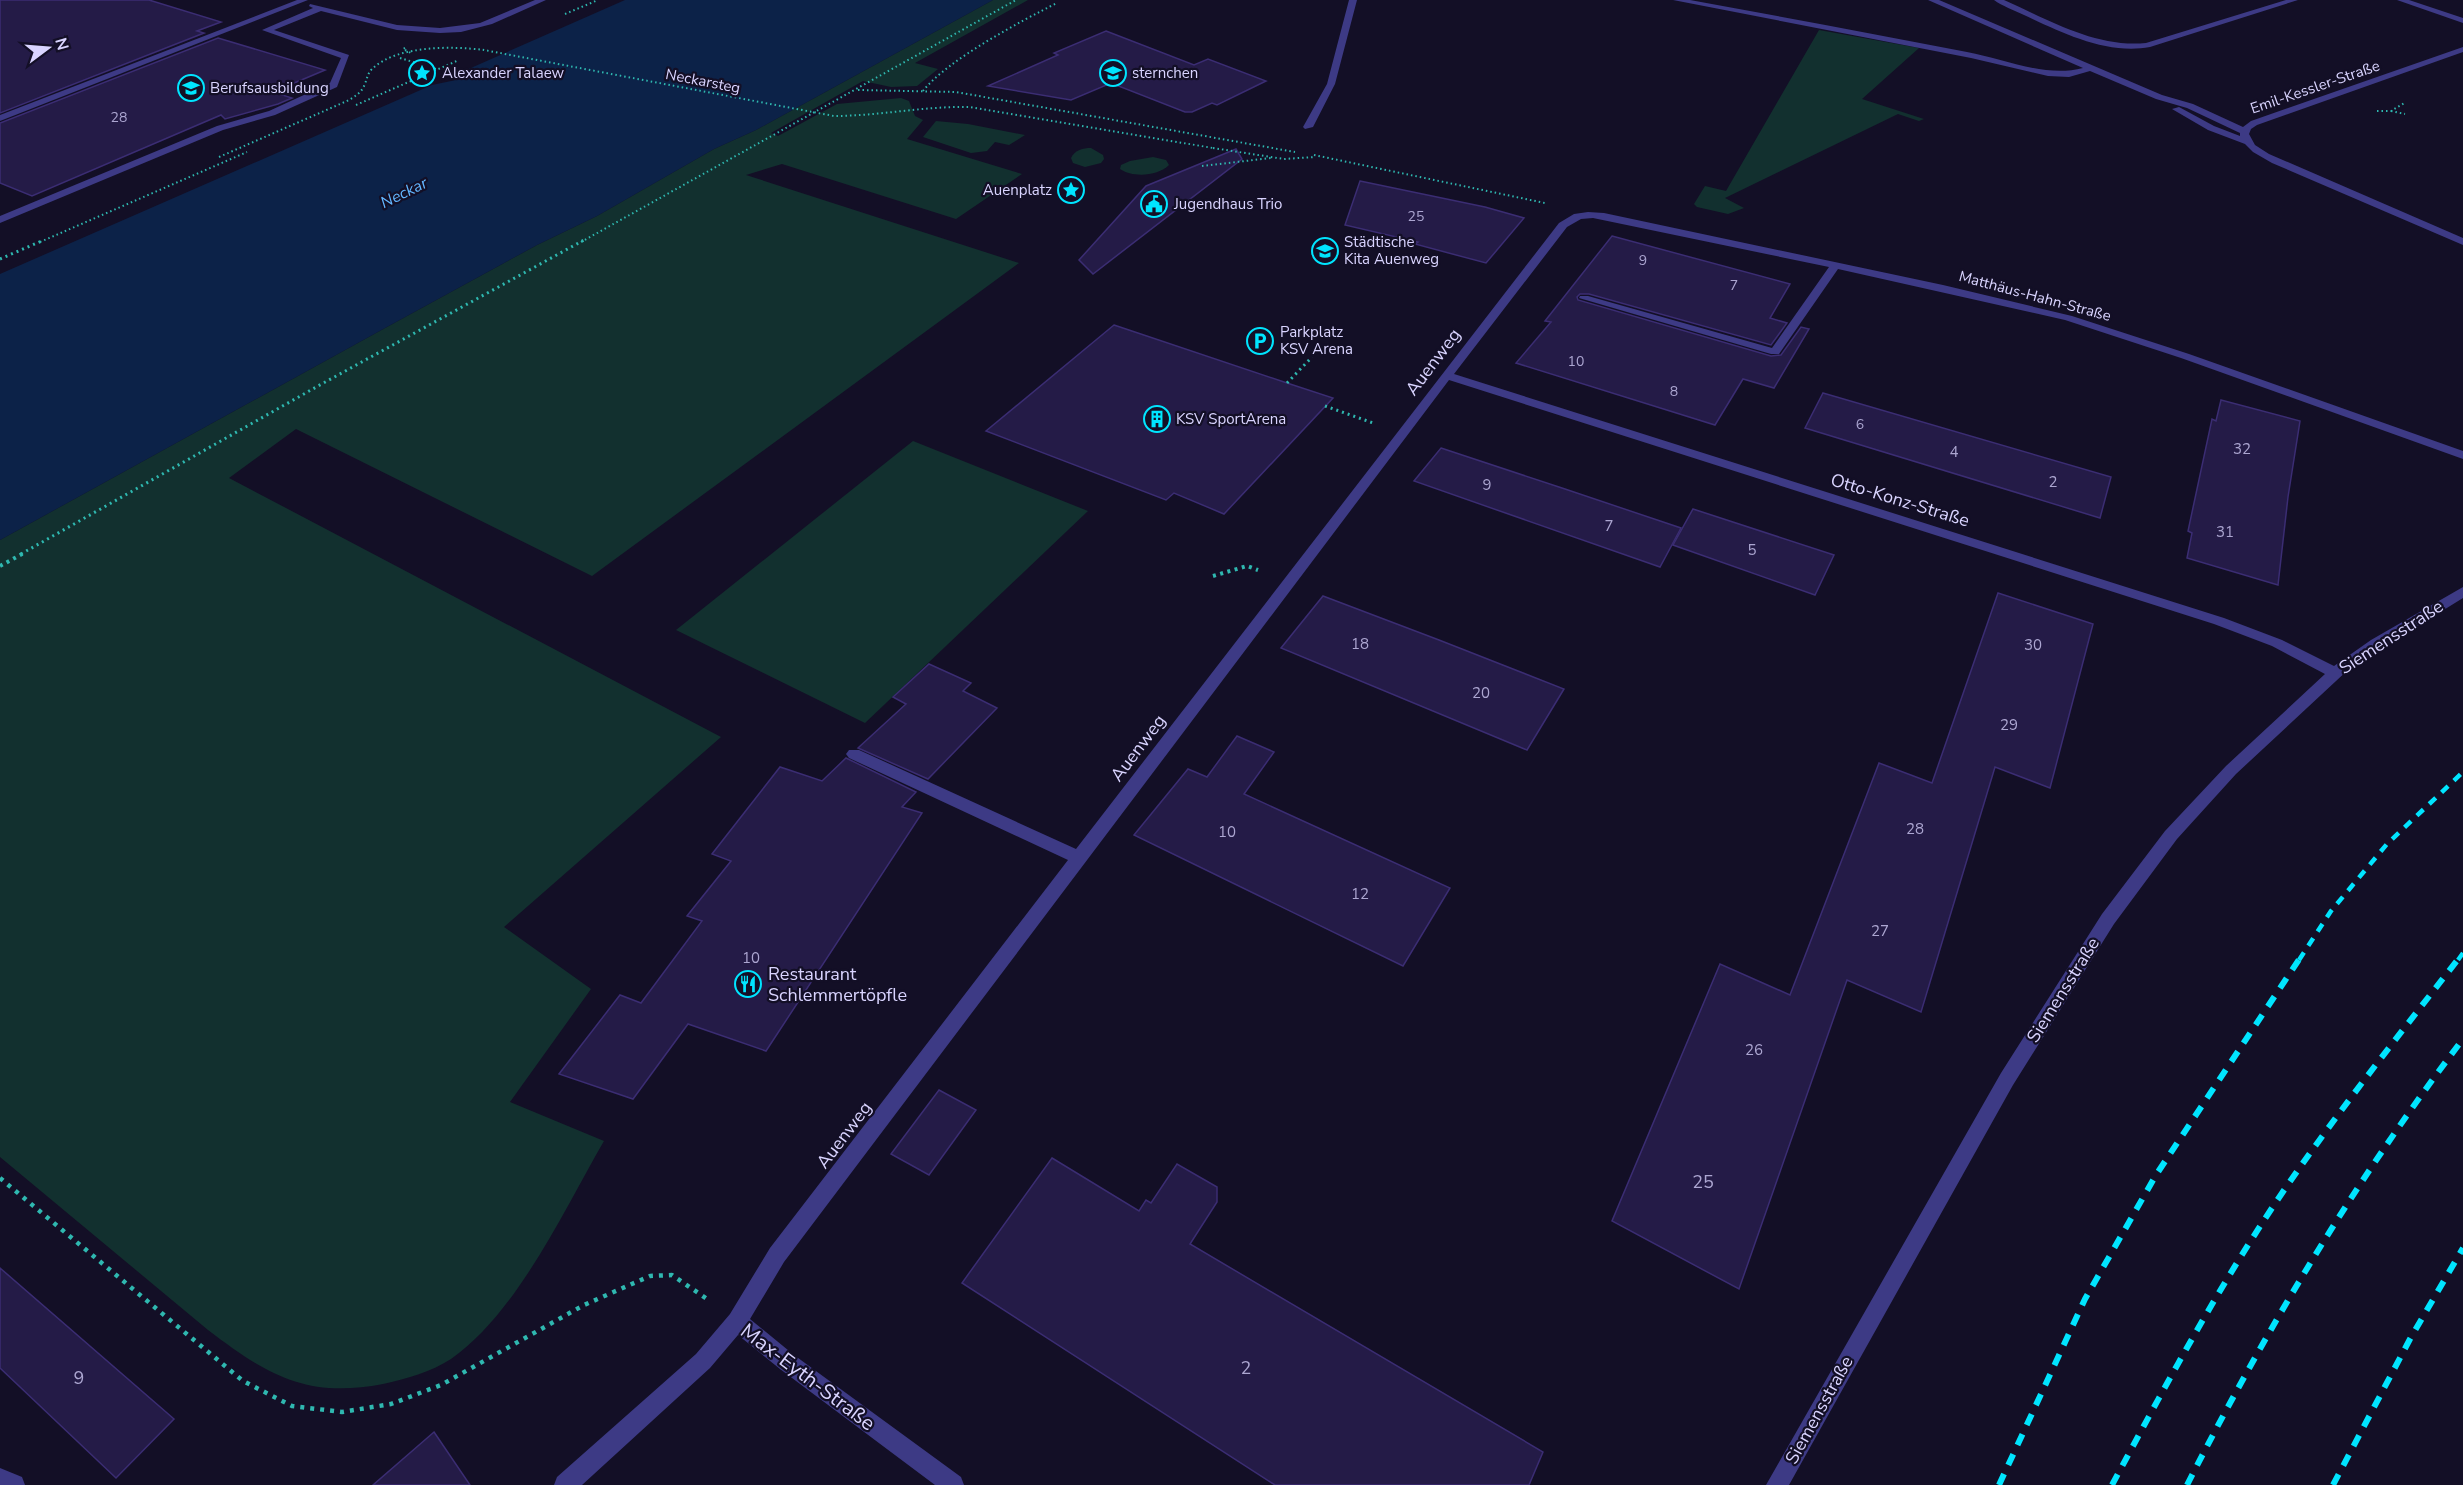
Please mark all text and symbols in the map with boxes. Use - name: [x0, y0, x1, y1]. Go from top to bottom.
- north arrow: [18, 18, 78, 78]
- text: N: [49, 35, 74, 53]
- street label: Emil-Kessler-Straße: [2248, 55, 2382, 119]
- place icon: Alexander Talaew: [407, 58, 437, 88]
- school or university icon: sternchen: [1098, 58, 1128, 88]
- place label: Alexander Talaew: [442, 63, 565, 83]
- place label: sternchen: [1132, 63, 1198, 83]
- street label: Neckarsteg: [664, 64, 742, 98]
- school or university icon: Berufsausbildung: [176, 73, 206, 103]
- place label: Berufsausbildung: [210, 78, 329, 98]
- house number: 28: [111, 108, 127, 127]
- water label: Neckar: [377, 172, 432, 214]
- place icon: Auenplatz: [1056, 175, 1086, 205]
- place label: Auenplatz: [983, 180, 1052, 200]
- public building icon: Jugendhaus Trio: [1139, 189, 1169, 219]
- place label: Jugendhaus Trio: [1173, 194, 1282, 214]
- house number: 25: [1408, 207, 1424, 226]
- place label: Städtische Kita Auenweg: [1344, 232, 1439, 269]
- school or university icon: Städtische Kita Auenweg: [1310, 236, 1340, 266]
- house number: 9: [1639, 251, 1647, 270]
- street label: Matthäus-Hahn-Straße: [1957, 266, 2113, 326]
- house number: 7: [1730, 276, 1738, 295]
- place label: Parkplatz KSV Arena: [1280, 322, 1353, 359]
- street label: Auenweg: [1400, 324, 1466, 400]
- parking icon: Parkplatz KSV Arena: [1245, 326, 1275, 356]
- house number: 10: [1568, 352, 1584, 371]
- house number: 8: [1670, 382, 1678, 401]
- building icon: KSV SportArena: [1142, 404, 1172, 434]
- place label: KSV SportArena: [1176, 409, 1286, 429]
- house number: 6: [1856, 415, 1864, 434]
- house number: 32: [2233, 439, 2251, 459]
- house number: 4: [1949, 442, 1959, 462]
- street label: Otto-Konz-Straße: [1828, 467, 1972, 533]
- house number: 2: [2048, 472, 2058, 492]
- house number: 9: [1482, 475, 1492, 495]
- house number: 7: [1604, 516, 1614, 536]
- house number: 31: [2216, 522, 2234, 542]
- house number: 5: [1747, 540, 1757, 560]
- street label: Siemensstraße: [2334, 594, 2448, 680]
- house number: 18: [1351, 634, 1369, 654]
- house number: 30: [2024, 635, 2042, 655]
- house number: 20: [1472, 683, 1490, 703]
- street label: Auenweg: [1105, 710, 1171, 786]
- house number: 29: [2000, 715, 2018, 735]
- house number: 28: [1906, 819, 1924, 839]
- house number: 10: [1218, 822, 1236, 842]
- house number: 12: [1351, 884, 1369, 904]
- house number: 27: [1871, 921, 1889, 941]
- street label: Siemensstraße: [2021, 933, 2105, 1047]
- house number: 10: [742, 948, 760, 968]
- place label: Restaurant Schlemmertöpfle: [768, 962, 907, 1007]
- restaurant icon: Restaurant Schlemmertöpfle: [733, 969, 763, 999]
- house number: 26: [1745, 1040, 1763, 1060]
- street label: Auenweg: [811, 1097, 877, 1173]
- house number: 25: [1692, 1170, 1714, 1194]
- street label: Max-Eyth-Straße: [735, 1317, 881, 1437]
- street label: Siemensstraße: [1779, 1352, 1859, 1468]
- house number: 2: [1241, 1356, 1251, 1380]
- house number: 9: [74, 1366, 84, 1390]

